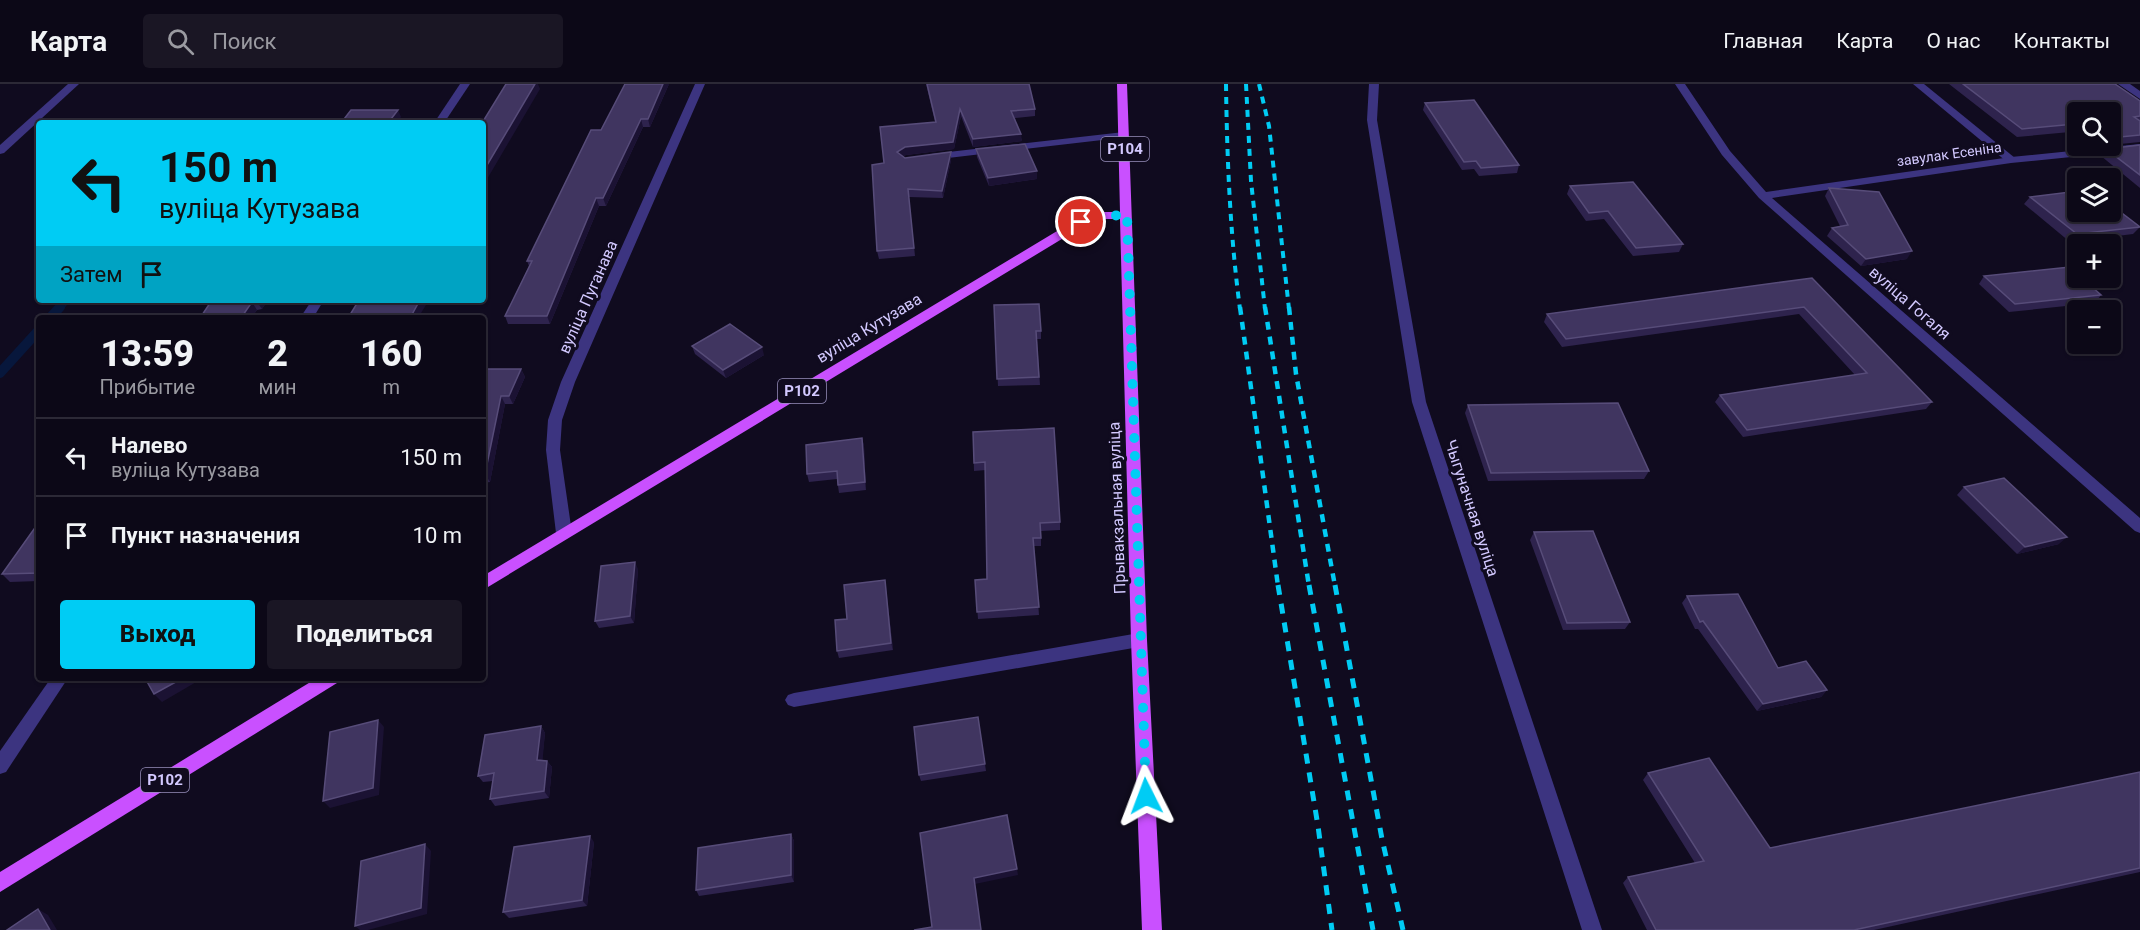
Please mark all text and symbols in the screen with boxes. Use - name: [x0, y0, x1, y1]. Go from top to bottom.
- search box: [143, 14, 563, 68]
- text: Карта: [30, 25, 107, 58]
- icon: search: [164, 25, 197, 58]
- text: Поиск: [212, 29, 277, 54]
- text: Главная: [1723, 29, 1803, 53]
- text: Карта: [1836, 29, 1893, 53]
- text: О нас: [1926, 29, 1981, 53]
- text: Контакты: [2014, 29, 2110, 53]
- map controls: [2067, 102, 2121, 354]
- button: search: [2067, 102, 2121, 156]
- road number: Р104: [1101, 137, 1149, 161]
- street label: завулак Есеніна: [1896, 139, 2002, 169]
- text: 150 m: [159, 143, 278, 192]
- icon: left: [60, 144, 138, 222]
- button: layers: [2067, 168, 2121, 222]
- text: вуліца Кутузава: [159, 193, 360, 225]
- pin: [1055, 196, 1106, 247]
- icon: arrive: [1064, 205, 1097, 238]
- button: +: [2067, 234, 2121, 288]
- street label: вуліца Пуганава: [555, 238, 621, 356]
- icon: arrive: [135, 258, 168, 291]
- text: Затем: [60, 262, 123, 287]
- street label: вуліца Гогаля: [1865, 262, 1955, 344]
- street label: вуліца Кутузава: [813, 289, 925, 367]
- button: −: [2067, 300, 2121, 354]
- text: 13:59: [101, 333, 194, 375]
- text: 2: [267, 333, 288, 375]
- text: 160: [360, 333, 422, 375]
- text: Прибытие: [100, 375, 195, 399]
- text: мин: [259, 375, 297, 399]
- text: m: [382, 375, 400, 399]
- road number: Р102: [778, 379, 826, 403]
- street label: Прывакзальная вуліца: [1104, 422, 1130, 594]
- text: Налево: [111, 433, 188, 458]
- street label: Чыгуначная вуліца: [1441, 437, 1503, 579]
- icon: left: [60, 441, 93, 474]
- text: 150 m: [400, 445, 462, 470]
- text: вуліца Кутузава: [111, 458, 260, 482]
- icon: arrive: [60, 519, 93, 552]
- text: Пункт назначения: [111, 523, 300, 548]
- text: 10 m: [413, 523, 462, 548]
- button: Выход: [60, 600, 255, 669]
- button: Поделиться: [267, 600, 462, 669]
- position arrow: [1114, 764, 1178, 828]
- road number: Р102: [141, 768, 189, 792]

